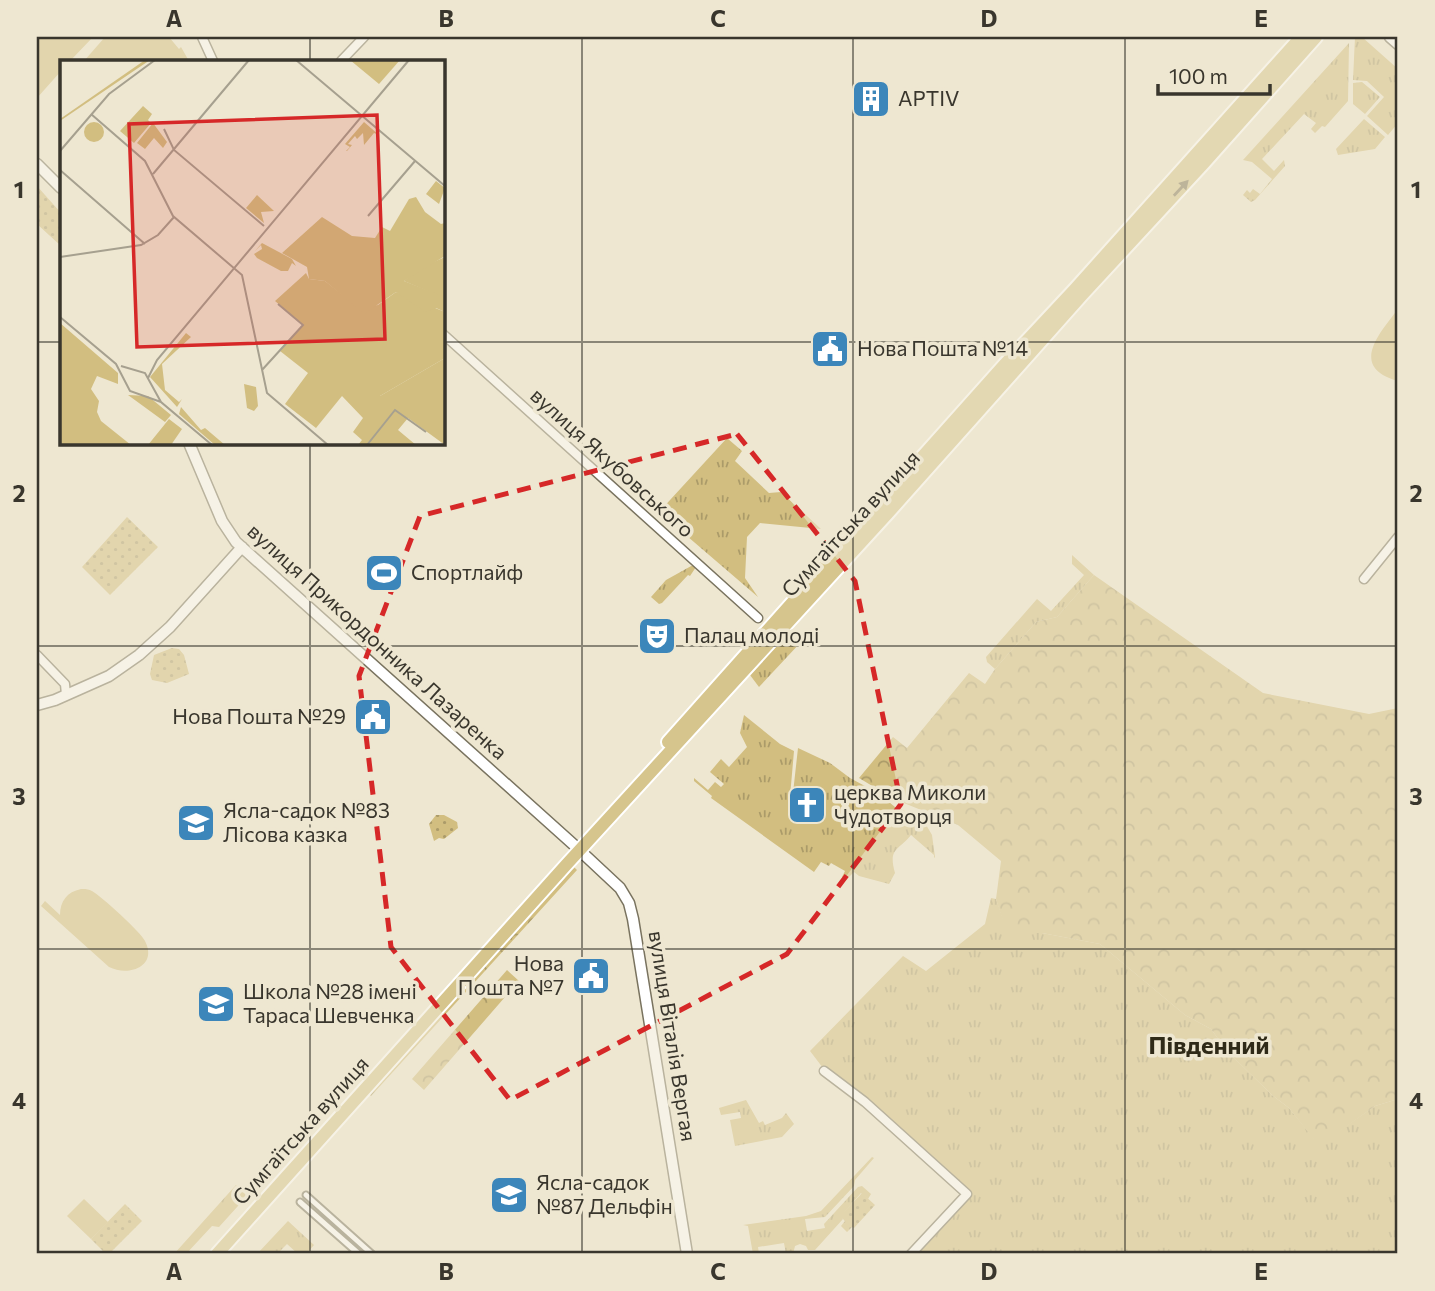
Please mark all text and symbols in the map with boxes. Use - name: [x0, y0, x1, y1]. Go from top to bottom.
- text: A: [166, 4, 183, 32]
- text: B: [438, 4, 454, 32]
- text: C: [710, 4, 726, 32]
- text: D: [981, 4, 998, 32]
- text: E: [1254, 4, 1268, 32]
- scale bar: [1158, 52, 1270, 96]
- inset map: [60, 60, 444, 444]
- text: 100 m: [1169, 63, 1228, 88]
- building icon: APTIV: [850, 78, 892, 120]
- place label: APTIV: [898, 85, 959, 110]
- text: 1: [14, 175, 24, 203]
- text: 1: [1411, 175, 1421, 203]
- one-way arrow: [1173, 180, 1189, 197]
- public building icon: Нова Пошта №14: [809, 328, 851, 370]
- place label: Нова Пошта №14: [857, 335, 1028, 360]
- street label: вулиця Якубовського: [526, 382, 700, 542]
- street label: Сумгаїтська вулиця: [776, 445, 924, 601]
- text: 2: [12, 479, 26, 507]
- text: 2: [1409, 479, 1423, 507]
- street label: вулиця Прикордонника Лазаренка: [243, 518, 513, 764]
- sports icon: Спортлайф: [363, 552, 405, 594]
- place label: Спортлайф: [411, 559, 523, 584]
- theatre icon: Палац молоді: [636, 615, 678, 657]
- place label: Палац молоді: [684, 622, 819, 647]
- public building icon: Нова Пошта №29: [352, 696, 394, 738]
- place label: Нова Пошта №29: [172, 703, 346, 728]
- place label: церква Миколи Чудотворця: [834, 779, 986, 828]
- text: 3: [12, 782, 26, 810]
- text: 3: [1409, 782, 1423, 810]
- church icon: церква Миколи Чудотворця: [786, 784, 828, 826]
- place label: Ясла-садок №83 Лісова казка: [223, 797, 390, 846]
- school or university icon: Ясла-садок №83 Лісова казка: [175, 802, 217, 844]
- street label: вулиця Віталія Вергая: [644, 929, 702, 1143]
- place label: Нова Пошта №7: [458, 950, 564, 999]
- public building icon: Нова Пошта №7: [570, 955, 612, 997]
- place label: Школа №28 імені Тараса Шевченка: [243, 978, 417, 1027]
- school or university icon: Школа №28 імені Тараса Шевченка: [195, 983, 237, 1025]
- district label: Південний: [1149, 1030, 1269, 1059]
- street label: Сумгаїтська вулиця: [227, 1051, 373, 1209]
- text: 4: [12, 1086, 26, 1114]
- text: 4: [1409, 1086, 1423, 1114]
- place label: Ясла-садок №87 Дельфін: [536, 1169, 673, 1218]
- school or university icon: Ясла-садок №87 Дельфін: [488, 1174, 530, 1216]
- text: A: [166, 1257, 183, 1285]
- text: B: [438, 1257, 454, 1285]
- text: C: [710, 1257, 726, 1285]
- text: D: [981, 1257, 998, 1285]
- text: E: [1254, 1257, 1268, 1285]

